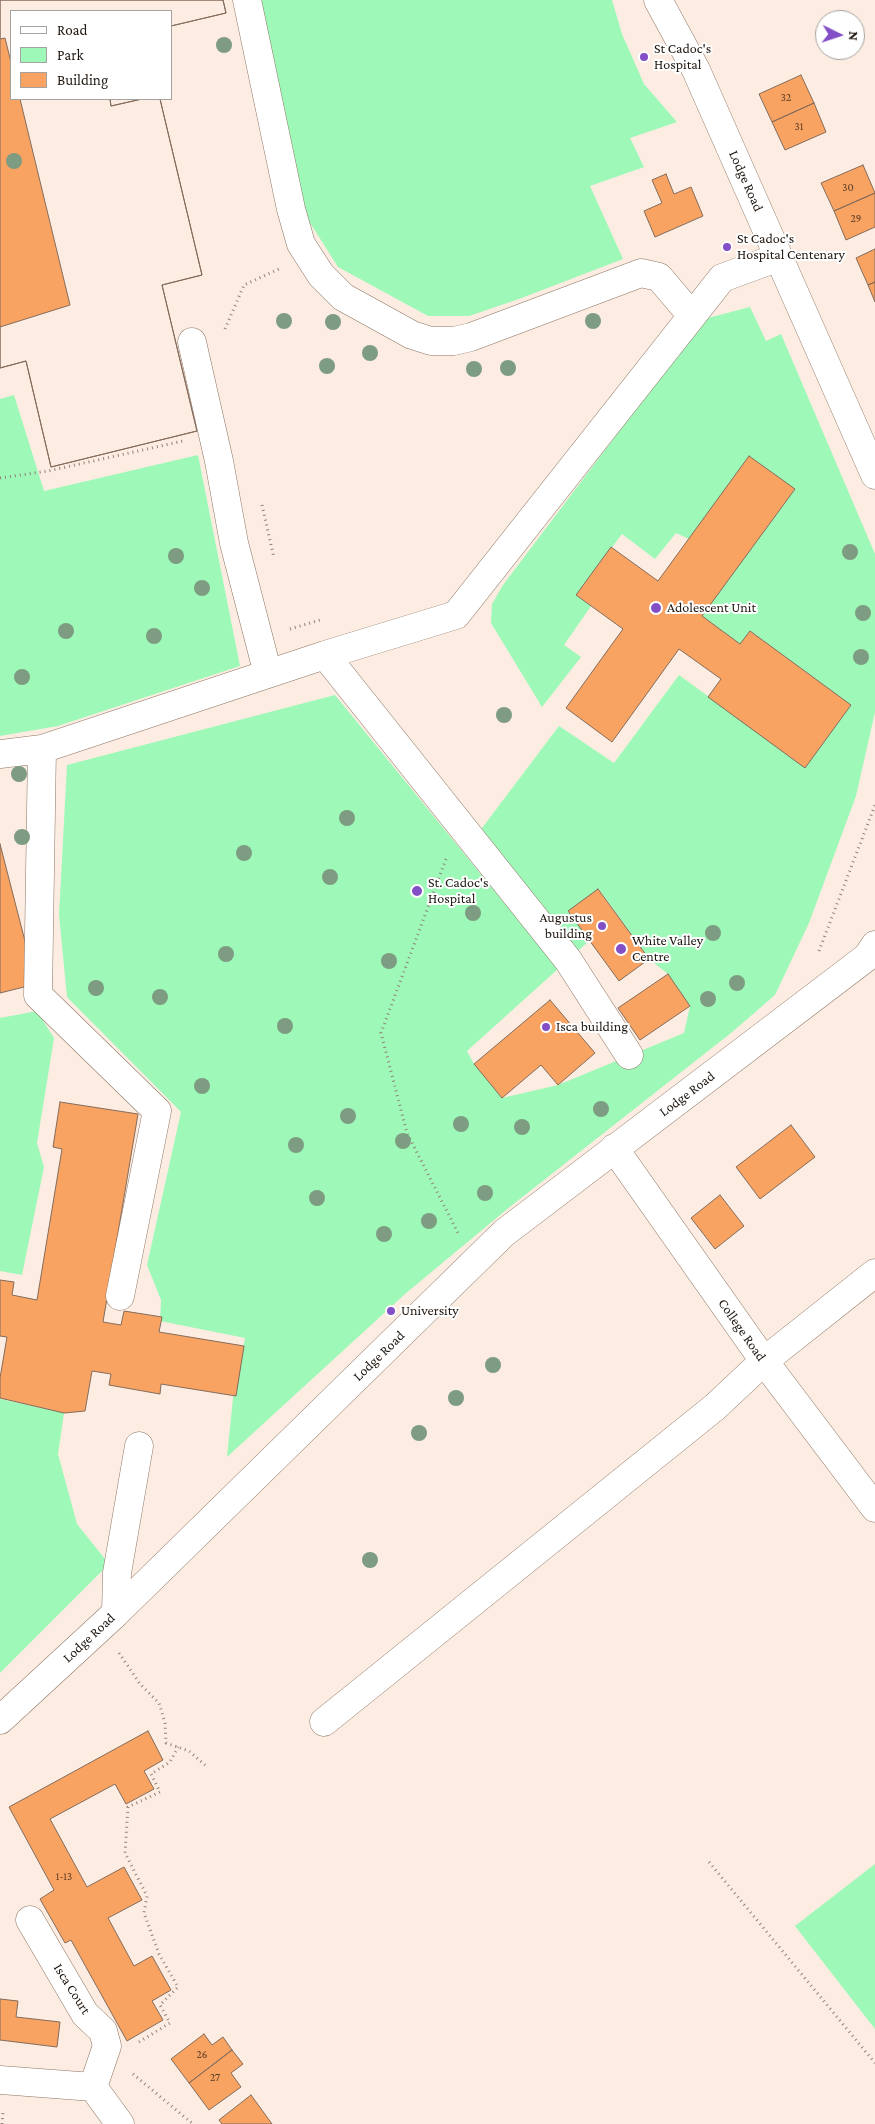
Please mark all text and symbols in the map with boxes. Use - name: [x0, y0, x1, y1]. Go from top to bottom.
- legend: [10, 10, 172, 100]
- north arrow: [815, 10, 865, 60]
- text: Road: [57, 22, 87, 38]
- text: N: [846, 31, 862, 41]
- place label: St Cadoc's Hospital: [654, 41, 711, 74]
- text: Park: [57, 47, 84, 63]
- marker: St Cadoc's Hospital: [638, 51, 650, 63]
- text: Building: [57, 72, 108, 88]
- house number: 32: [781, 91, 791, 105]
- house number: 31: [795, 120, 803, 134]
- street label: Lodge Road: [725, 148, 767, 214]
- house number: 30: [842, 181, 854, 195]
- house number: 29: [851, 212, 861, 226]
- place label: St Cadoc's Hospital Centenary: [737, 231, 845, 264]
- marker: St Cadoc's Hospital Centenary: [721, 241, 733, 253]
- place label: Adolescent Unit: [667, 600, 756, 616]
- marker: Adolescent Unit: [649, 601, 663, 615]
- place label: St. Cadoc's Hospital: [428, 875, 488, 908]
- marker: St. Cadoc's Hospital: [410, 884, 424, 898]
- place label: Augustus building: [540, 910, 592, 942]
- marker: Augustus building: [596, 920, 608, 932]
- place label: White Valley Centre: [632, 933, 703, 966]
- marker: White Valley Centre: [614, 942, 628, 956]
- place label: Isca building: [556, 1019, 628, 1035]
- marker: Isca building: [540, 1021, 552, 1033]
- street label: Lodge Road: [656, 1068, 718, 1120]
- street label: College Road: [714, 1295, 770, 1365]
- place label: University: [401, 1303, 459, 1319]
- marker: University: [385, 1305, 397, 1317]
- street label: Lodge Road: [350, 1327, 408, 1385]
- street label: Lodge Road: [59, 1610, 119, 1666]
- house number: 1-13: [56, 1870, 72, 1884]
- street label: Isca Court: [50, 1960, 94, 2018]
- house number: 26: [197, 2048, 207, 2062]
- house number: 27: [210, 2071, 220, 2085]

